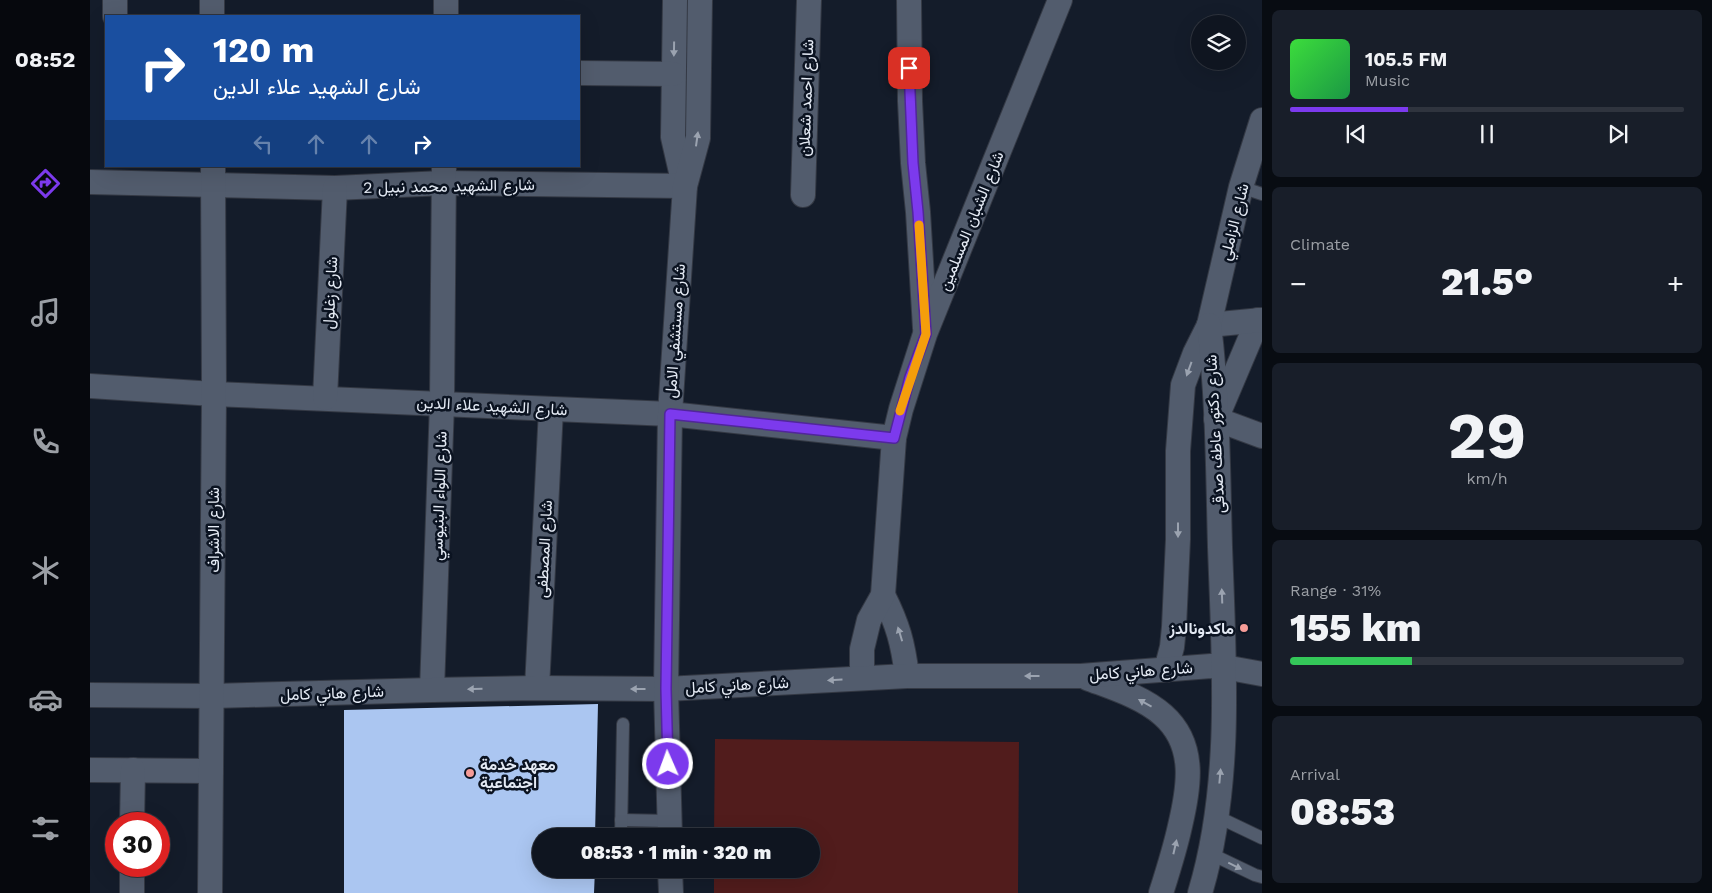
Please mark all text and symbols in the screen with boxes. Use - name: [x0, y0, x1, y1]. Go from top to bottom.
- map controls: [1191, 15, 1246, 70]
- button: layers: [1191, 15, 1246, 70]
- text: 120 m: [213, 29, 314, 71]
- icon: right: [130, 35, 195, 100]
- street label: شارع احمد شعلان: [794, 39, 820, 157]
- one-way arrow: [670, 41, 678, 57]
- text: 08:52: [15, 47, 75, 72]
- pin: [888, 47, 930, 89]
- text: 105.5 FM: [1365, 48, 1447, 71]
- icon: arrive: [895, 54, 923, 82]
- text: Music: [1365, 71, 1410, 90]
- text: شارع الشهيد علاء الدين: [213, 74, 421, 99]
- icon: previous: [1342, 120, 1370, 148]
- icon: pause: [1473, 120, 1501, 148]
- icon: next: [1604, 120, 1632, 148]
- icon: left: [249, 130, 277, 158]
- icon: ahead: [302, 130, 330, 158]
- icon: ahead: [355, 130, 383, 158]
- icon: right: [408, 130, 436, 158]
- one-way arrow: [693, 131, 701, 147]
- street label: شارع الشبان المسلمين: [934, 149, 1010, 294]
- icon: directions: [28, 166, 63, 201]
- street label: شارع الشهيد محمد نبيل 2: [363, 175, 535, 199]
- street label: شارع الزاملي: [1215, 181, 1257, 263]
- text: Climate: [1290, 235, 1350, 254]
- street label: شارع زغلول: [319, 256, 343, 330]
- text: 21.5°: [1441, 260, 1533, 304]
- street label: شارع مستشفي الامل: [661, 263, 693, 399]
- text: −: [1290, 267, 1307, 300]
- text: +: [1667, 267, 1684, 300]
- icon: music: [28, 295, 63, 330]
- street label: شارع دكتور عاطف صدقى: [1201, 354, 1231, 514]
- one-way arrow: [1185, 362, 1193, 377]
- street label: شارع الشهيد علاء الدين: [416, 393, 568, 421]
- text: 29: [1448, 398, 1526, 474]
- icon: phone: [28, 424, 63, 459]
- street label: شارع اللواء البنيوسي: [427, 431, 455, 561]
- text: km/h: [1466, 469, 1508, 488]
- street label: شارع الاشراف: [204, 487, 225, 573]
- street label: شارع المصطفى: [532, 500, 558, 599]
- one-way arrow: [1174, 523, 1182, 539]
- icon: climate: [28, 553, 63, 588]
- text: Range · 31%: [1290, 581, 1381, 600]
- one-way arrow: [1218, 588, 1226, 604]
- text: 155 km: [1290, 606, 1421, 650]
- place label: ماكدونالدز: [1168, 619, 1234, 639]
- marker: ماكدونالدز: [1238, 622, 1250, 634]
- one-way arrow: [895, 626, 903, 641]
- street label: شارع هاني كامل: [1089, 658, 1194, 688]
- one-way arrow: [1024, 672, 1040, 680]
- street label: شارع هاني كامل: [685, 673, 790, 701]
- one-way arrow: [827, 676, 843, 684]
- icon: car: [28, 682, 63, 717]
- street label: شارع هاني كامل: [280, 682, 384, 708]
- one-way arrow: [467, 685, 483, 693]
- one-way arrow: [630, 685, 646, 693]
- one-way arrow: [1138, 698, 1152, 707]
- position arrow: [641, 737, 693, 789]
- place label: معهد خدمة اجتماعية: [480, 755, 556, 792]
- text: Arrival: [1290, 765, 1340, 784]
- marker: معهد خدمة اجتماعية: [464, 767, 476, 779]
- one-way arrow: [1216, 768, 1224, 784]
- text: 08:53: [1290, 790, 1395, 834]
- icon: filters: [28, 811, 63, 846]
- speed limit sign: 30: [105, 812, 170, 877]
- one-way arrow: [1171, 839, 1179, 854]
- text: 08:53 · 1 min · 320 m: [581, 841, 771, 864]
- one-way arrow: [1228, 862, 1242, 870]

